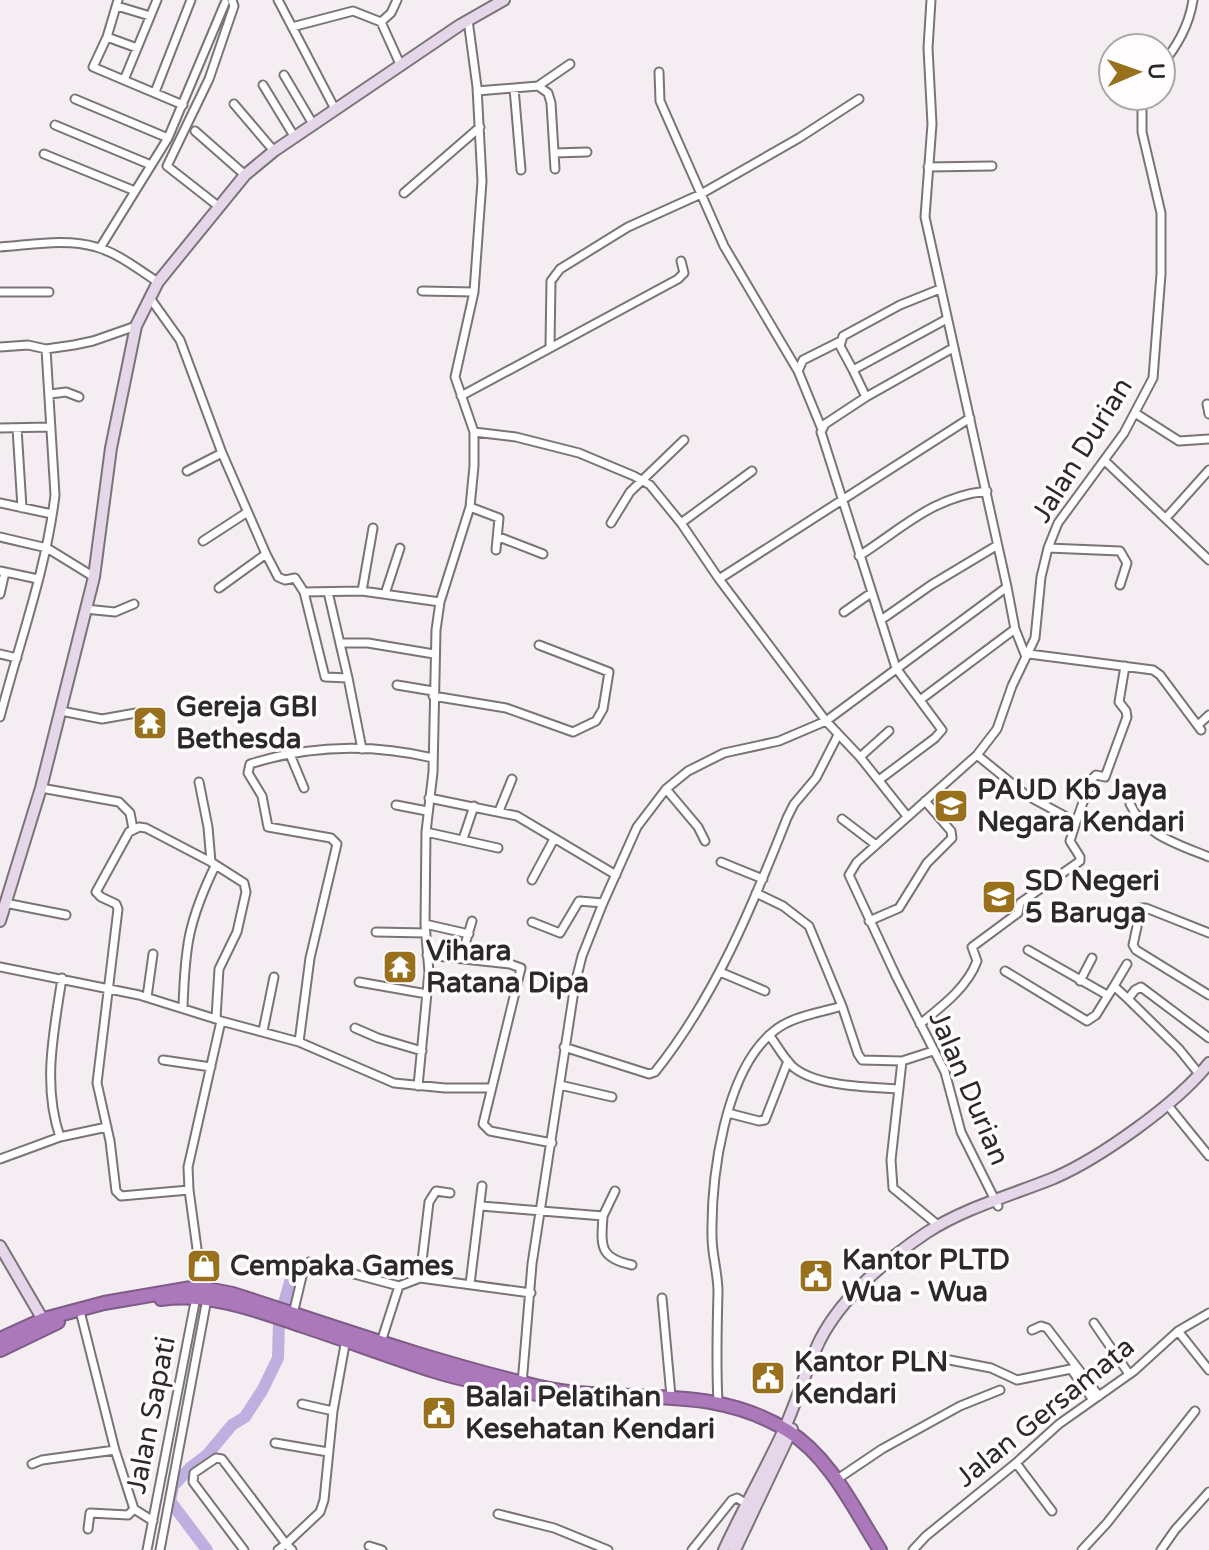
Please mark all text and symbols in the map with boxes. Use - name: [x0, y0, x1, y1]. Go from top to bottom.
- north arrow: [1097, 32, 1177, 112]
- text: U: [1143, 63, 1169, 80]
- street label: Jalan Durian: [1024, 371, 1140, 529]
- place label: Gereja GBI Bethesda: [176, 690, 318, 756]
- temple icon: Gereja GBI Bethesda: [131, 704, 169, 742]
- place label: PAUD Kb Jaya Negara Kendari: [977, 773, 1185, 839]
- school or university icon: PAUD Kb Jaya Negara Kendari: [932, 787, 970, 825]
- place label: SD Negeri 5 Baruga: [1025, 864, 1160, 930]
- school or university icon: SD Negeri 5 Baruga: [980, 878, 1018, 916]
- place label: Vihara Ratana Dipa: [426, 934, 589, 1000]
- temple icon: Vihara Ratana Dipa: [381, 948, 419, 986]
- street label: Jalan Durian: [921, 1006, 1017, 1170]
- place label: Kantor PLTD Wua - Wua: [842, 1243, 1010, 1309]
- shop icon: Cempaka Games: [185, 1247, 223, 1285]
- place label: Cempaka Games: [230, 1249, 454, 1283]
- public building icon: Kantor PLTD Wua - Wua: [797, 1257, 835, 1295]
- street label: Jalan Gersamata: [949, 1329, 1141, 1495]
- street label: Jalan Sapati: [119, 1333, 183, 1497]
- place label: Kantor PLN Kendari: [794, 1345, 948, 1411]
- public building icon: Kantor PLN Kendari: [749, 1359, 787, 1397]
- place label: Balai Pelatihan Kesehatan Kendari: [465, 1380, 715, 1446]
- public building icon: Balai Pelatihan Kesehatan Kendari: [420, 1394, 458, 1432]

